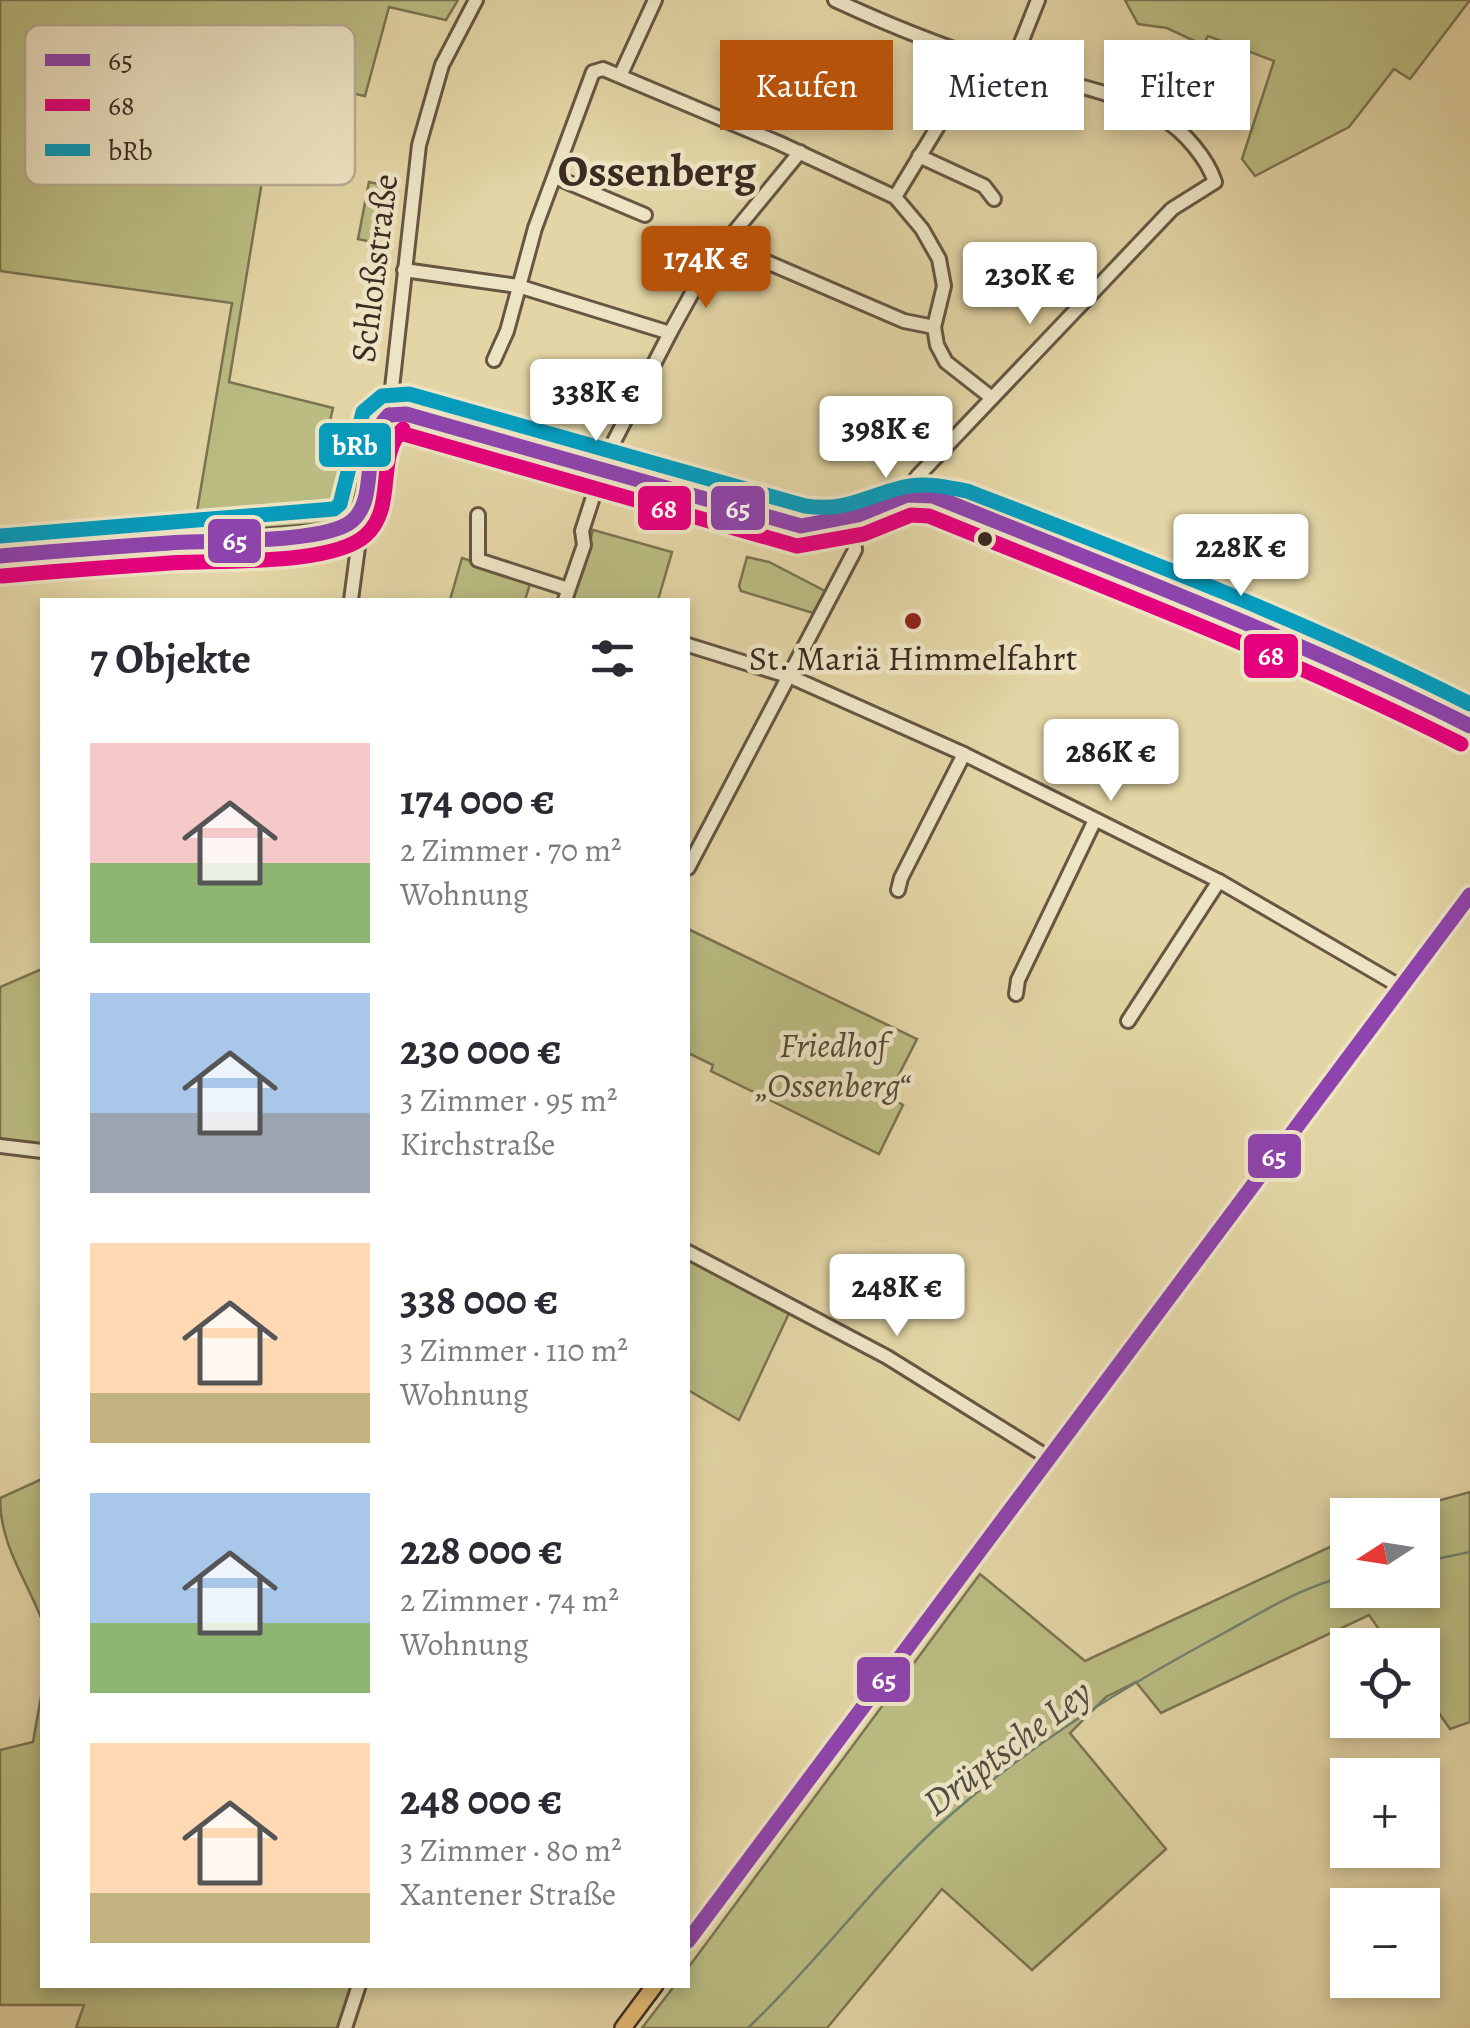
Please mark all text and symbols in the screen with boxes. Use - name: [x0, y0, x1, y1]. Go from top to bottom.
- legend: [25, 25, 355, 185]
- chip: Kaufen: [720, 40, 893, 130]
- chip: Mieten: [913, 40, 1084, 130]
- chip: Filter: [1104, 40, 1250, 130]
- text: 65: [108, 42, 133, 80]
- text: 68: [108, 87, 135, 125]
- text: bRb: [108, 132, 153, 170]
- district label: Ossenberg: [558, 140, 756, 202]
- street label: Schloßstraße: [339, 171, 409, 365]
- pin: 174K €: [625, 226, 787, 311]
- text: 174K €: [663, 236, 749, 280]
- pin: 230K €: [949, 242, 1111, 327]
- text: 230K €: [985, 252, 1075, 296]
- pin: 338K €: [515, 359, 677, 444]
- text: 338K €: [552, 369, 640, 413]
- pin: 398K €: [805, 396, 967, 481]
- text: 398K €: [842, 406, 930, 450]
- line badge: bRb: [317, 421, 393, 469]
- text: bRb: [331, 427, 378, 465]
- line badge: 68: [636, 484, 693, 532]
- line badge: 65: [709, 484, 767, 532]
- text: 68: [651, 490, 677, 528]
- text: 65: [725, 490, 751, 528]
- pin: 228K €: [1160, 514, 1322, 599]
- line badge: 65: [206, 517, 263, 565]
- text: 65: [222, 522, 248, 560]
- text: 228K €: [1195, 524, 1287, 568]
- unlabelled marker: [975, 529, 995, 549]
- marker: St. Mariä Himmelfahrt: [902, 610, 924, 632]
- text: 7 Objekte: [90, 630, 251, 687]
- icon: filters: [585, 631, 640, 686]
- line badge: 68: [1242, 632, 1300, 680]
- place label: St. Mariä Himmelfahrt: [749, 634, 1077, 682]
- text: 68: [1258, 637, 1284, 675]
- pin: 286K €: [1030, 719, 1192, 804]
- text: 286K €: [1066, 729, 1156, 773]
- text: 174 000 €: [400, 771, 555, 828]
- icon: home: [170, 783, 290, 903]
- text: 2 Zimmer · 70 m²: [400, 828, 622, 872]
- text: Wohnung: [400, 872, 529, 916]
- text: 230 000 €: [400, 1021, 562, 1078]
- park label: Friedhof „Ossenberg“: [755, 1021, 911, 1109]
- icon: home: [170, 1033, 290, 1153]
- text: 3 Zimmer · 95 m²: [400, 1078, 618, 1122]
- text: Kirchstraße: [400, 1122, 555, 1166]
- line badge: 65: [1246, 1132, 1303, 1180]
- text: 65: [1261, 1138, 1287, 1176]
- pin: 248K €: [816, 1254, 978, 1339]
- text: 248K €: [852, 1264, 942, 1308]
- text: 338 000 €: [400, 1271, 558, 1328]
- icon: home: [170, 1283, 290, 1403]
- text: 3 Zimmer · 110 m²: [400, 1328, 628, 1372]
- text: Wohnung: [400, 1372, 529, 1416]
- north arrow: [1330, 1498, 1440, 1608]
- map controls: [1330, 1498, 1440, 1998]
- text: 228 000 €: [400, 1521, 563, 1578]
- icon: home: [170, 1533, 290, 1653]
- text: 2 Zimmer · 74 m²: [400, 1578, 619, 1622]
- text: Wohnung: [400, 1622, 529, 1666]
- button: locate: [1330, 1628, 1440, 1738]
- line badge: 65: [855, 1655, 912, 1704]
- text: 65: [871, 1661, 897, 1699]
- water label: Drüptsche Ley: [912, 1666, 1102, 1828]
- button: +: [1330, 1758, 1440, 1868]
- text: 248 000 €: [400, 1771, 562, 1828]
- icon: home: [170, 1783, 290, 1903]
- text: 3 Zimmer · 80 m²: [400, 1828, 622, 1872]
- text: Xantener Straße: [400, 1872, 616, 1916]
- button: −: [1330, 1888, 1440, 1998]

